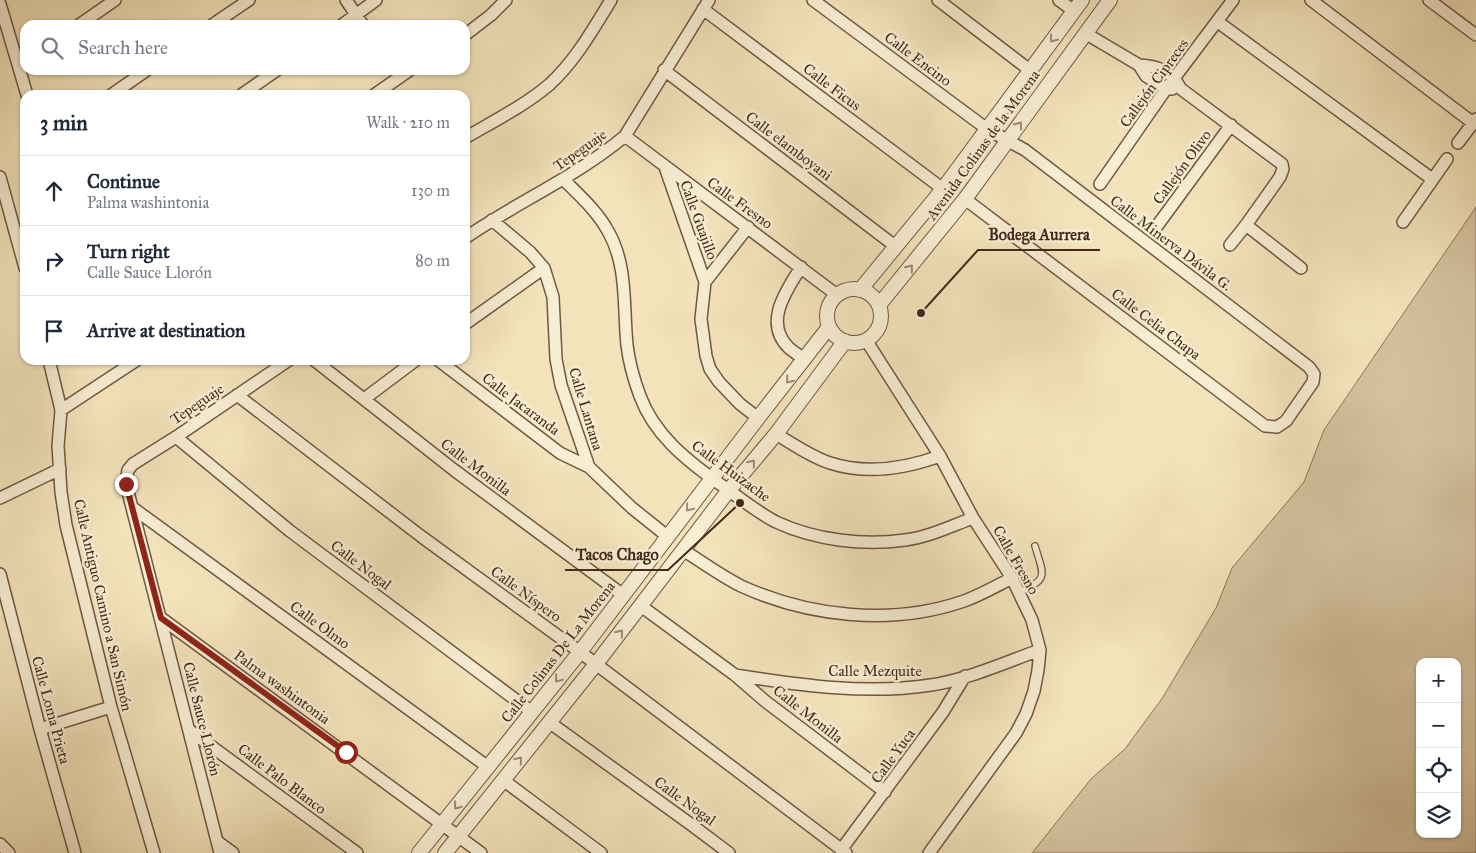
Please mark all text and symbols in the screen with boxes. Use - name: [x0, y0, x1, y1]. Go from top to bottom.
- search box: [20, 20, 470, 75]
- street label: Calle Encino: [881, 28, 955, 90]
- icon: search: [38, 34, 66, 62]
- one-way arrow: [1050, 34, 1059, 43]
- street label: Callejón Cipreces: [1116, 35, 1192, 131]
- text: Search here: [78, 36, 168, 59]
- street label: Calle Ficus: [800, 59, 864, 115]
- street label: Avenida Colinas de la Morena: [922, 66, 1044, 224]
- street label: Calle elamboyani: [742, 108, 836, 184]
- text: 3 min: [40, 110, 88, 136]
- text: Walk · 210 m: [366, 113, 450, 132]
- one-way arrow: [1013, 121, 1022, 131]
- street label: Tepeguaje: [550, 125, 610, 175]
- street label: Callejón Olivo: [1149, 126, 1215, 208]
- text: Continue: [87, 170, 160, 193]
- street label: Calle Fresno: [704, 173, 777, 233]
- icon: ahead: [40, 177, 68, 205]
- street label: Calle Guajillo: [676, 178, 722, 262]
- text: 130 m: [411, 181, 450, 200]
- street label: Calle Minerva Dávila G.: [1107, 191, 1235, 295]
- text: Palma washintonia: [87, 193, 209, 212]
- callout: Bodega Aurrera: [978, 219, 1100, 250]
- text: Bodega Aurrera: [988, 225, 1091, 245]
- text: Turn right: [87, 240, 170, 263]
- icon: right: [40, 247, 68, 275]
- text: 80 m: [415, 251, 450, 270]
- text: Calle Sauce Llorón: [87, 263, 212, 282]
- one-way arrow: [904, 264, 913, 273]
- street label: Calle Celia Chapa: [1108, 285, 1205, 364]
- icon: arrive: [40, 317, 68, 345]
- text: Arrive at destination: [87, 319, 245, 342]
- street label: Calle Lantana: [565, 365, 607, 453]
- street label: Calle Jacaranda: [478, 369, 564, 440]
- one-way arrow: [785, 374, 794, 383]
- street label: Tepeguaje: [167, 380, 227, 428]
- street label: Calle Monilla: [437, 435, 515, 500]
- street label: Calle Huizache: [688, 436, 774, 506]
- one-way arrow: [746, 460, 754, 469]
- route end: [115, 473, 138, 496]
- street label: Calle Antiguo Camino a San Simón: [70, 497, 136, 713]
- one-way arrow: [687, 502, 695, 511]
- street label: Calle Fresno: [989, 522, 1043, 598]
- street label: Calle Nogal: [327, 536, 396, 594]
- callout: Tacos Chago: [565, 539, 668, 570]
- text: Tacos Chago: [574, 545, 659, 565]
- street label: Calle Níspero: [487, 562, 565, 626]
- street label: Calle Colinas De La Morena: [497, 577, 619, 726]
- street label: Calle Olmo: [286, 597, 354, 653]
- one-way arrow: [614, 629, 623, 639]
- street label: Palma washintonia: [230, 646, 334, 728]
- street label: Calle Loma Prieta: [28, 654, 74, 767]
- map controls: [1416, 658, 1461, 838]
- button: +: [1416, 658, 1461, 703]
- street label: Calle Sauce Llorón: [179, 660, 225, 778]
- street label: Calle Mezquite: [828, 662, 922, 681]
- one-way arrow: [555, 673, 564, 682]
- street label: Calle Monilla: [769, 681, 847, 747]
- button: −: [1416, 703, 1461, 748]
- street label: Calle Yuca: [867, 725, 919, 787]
- street label: Calle Palo Blanco: [234, 740, 330, 818]
- route start: [335, 741, 358, 764]
- button: locate: [1416, 748, 1461, 793]
- one-way arrow: [513, 757, 521, 766]
- street label: Calle Nogal: [651, 773, 720, 830]
- button: layers: [1416, 793, 1461, 838]
- one-way arrow: [454, 800, 463, 809]

